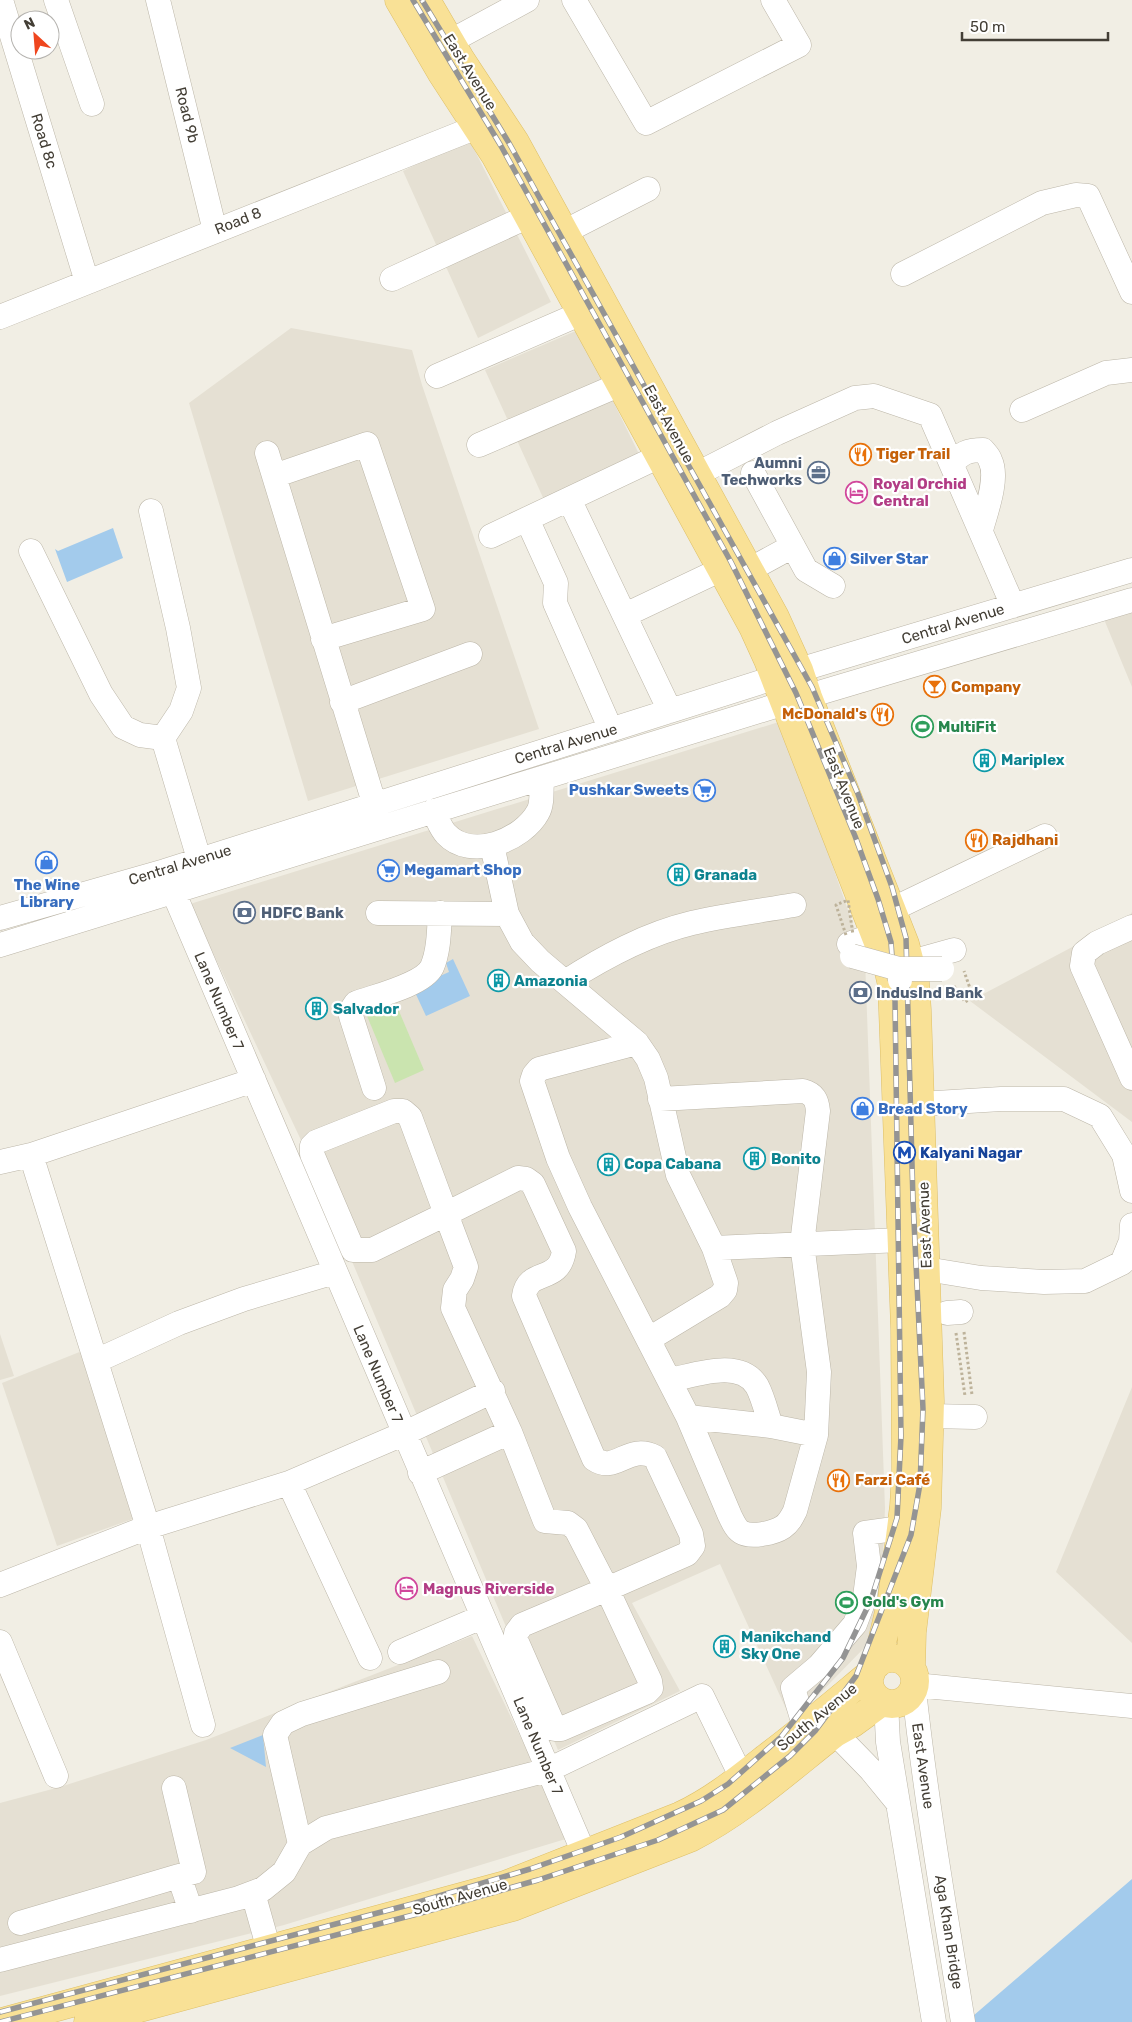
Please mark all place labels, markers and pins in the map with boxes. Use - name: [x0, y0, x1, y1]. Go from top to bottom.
- restaurant icon: Tiger Trail: [848, 442, 872, 466]
- place label: Tiger Trail: [876, 445, 950, 463]
- place label: Aumni Techworks: [721, 454, 802, 489]
- office icon: Aumni Techworks: [806, 460, 830, 484]
- place label: Royal Orchid Central: [873, 475, 967, 510]
- hotel icon: Royal Orchid Central: [845, 481, 869, 505]
- shop icon: Silver Star: [822, 547, 846, 571]
- place label: Silver Star: [850, 550, 929, 568]
- bar icon: Company: [923, 675, 947, 699]
- place label: Company: [951, 678, 1021, 696]
- restaurant icon: McDonald's: [871, 702, 895, 726]
- place label: McDonald's: [782, 705, 867, 723]
- sports icon: MultiFit: [910, 715, 934, 739]
- place label: MultiFit: [938, 718, 996, 736]
- building icon: Mariplex: [973, 748, 997, 772]
- place label: Mariplex: [1001, 751, 1065, 769]
- supermarket icon: Pushkar Sweets: [693, 778, 717, 802]
- place label: Pushkar Sweets: [569, 781, 689, 799]
- restaurant icon: Rajdhani: [964, 828, 988, 852]
- place label: Rajdhani: [992, 831, 1058, 849]
- shop icon: The Wine Library: [35, 850, 59, 874]
- supermarket icon: Megamart Shop: [376, 858, 400, 882]
- place label: Megamart Shop: [404, 861, 522, 879]
- building icon: Granada: [666, 863, 690, 887]
- place label: Granada: [694, 866, 757, 884]
- place label: The Wine Library: [14, 876, 80, 911]
- bank icon: HDFC Bank: [233, 901, 257, 925]
- place label: HDFC Bank: [261, 904, 344, 922]
- building icon: Amazonia: [486, 969, 510, 993]
- place label: Amazonia: [514, 972, 588, 990]
- bank icon: IndusInd Bank: [848, 981, 872, 1005]
- place label: IndusInd Bank: [876, 984, 983, 1002]
- building icon: Salvador: [305, 997, 329, 1021]
- place label: Salvador: [333, 1000, 399, 1018]
- shop icon: Bread Story: [850, 1097, 874, 1121]
- place label: Bread Story: [878, 1100, 968, 1118]
- metro station icon: Kalyani Nagar: [892, 1141, 916, 1165]
- place label: Kalyani Nagar: [920, 1144, 1023, 1162]
- building icon: Bonito: [743, 1147, 767, 1171]
- place label: Bonito: [771, 1150, 821, 1168]
- building icon: Copa Cabana: [596, 1152, 620, 1176]
- place label: Copa Cabana: [624, 1155, 722, 1173]
- restaurant icon: Farzi Café: [827, 1468, 851, 1492]
- place label: Farzi Café: [855, 1471, 930, 1489]
- hotel icon: Magnus Riverside: [395, 1577, 419, 1601]
- place label: Magnus Riverside: [423, 1580, 555, 1598]
- sports icon: Gold's Gym: [834, 1590, 858, 1614]
- place label: Gold's Gym: [862, 1593, 944, 1611]
- place label: Manikchand Sky One: [741, 1628, 831, 1663]
- building icon: Manikchand Sky One: [713, 1634, 737, 1658]

